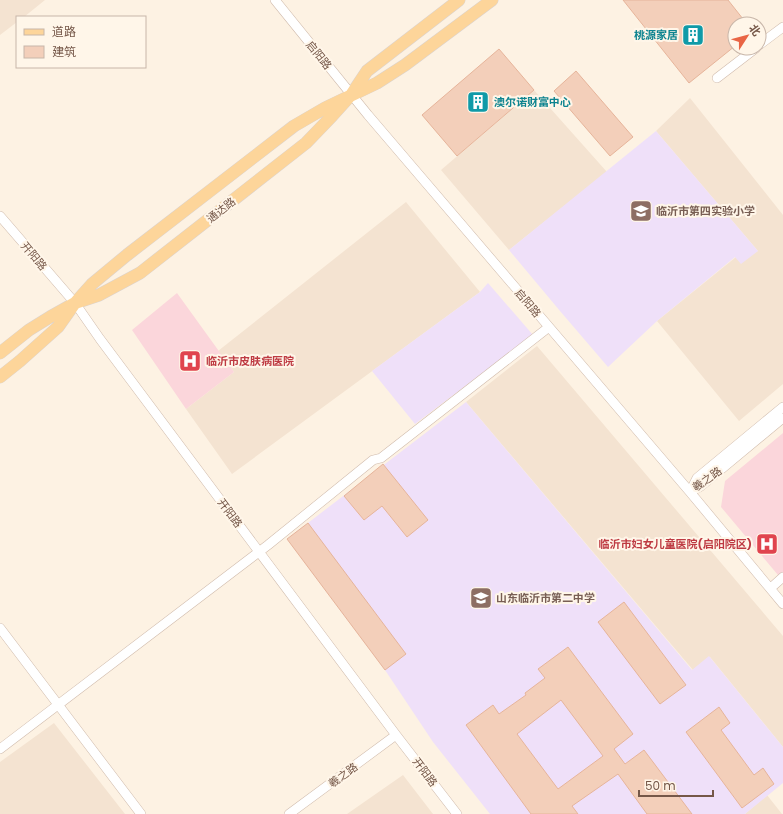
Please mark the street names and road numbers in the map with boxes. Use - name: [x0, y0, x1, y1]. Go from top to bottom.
- street label: 启阳路: [302, 37, 336, 73]
- street label: 通达路: [203, 194, 239, 226]
- street label: 开阳路: [17, 238, 51, 274]
- street label: 启阳路: [511, 285, 545, 321]
- street label: 羲之路: [689, 463, 725, 495]
- street label: 开阳路: [214, 495, 246, 531]
- street label: 开阳路: [409, 754, 441, 790]
- street label: 羲之路: [325, 759, 361, 791]

